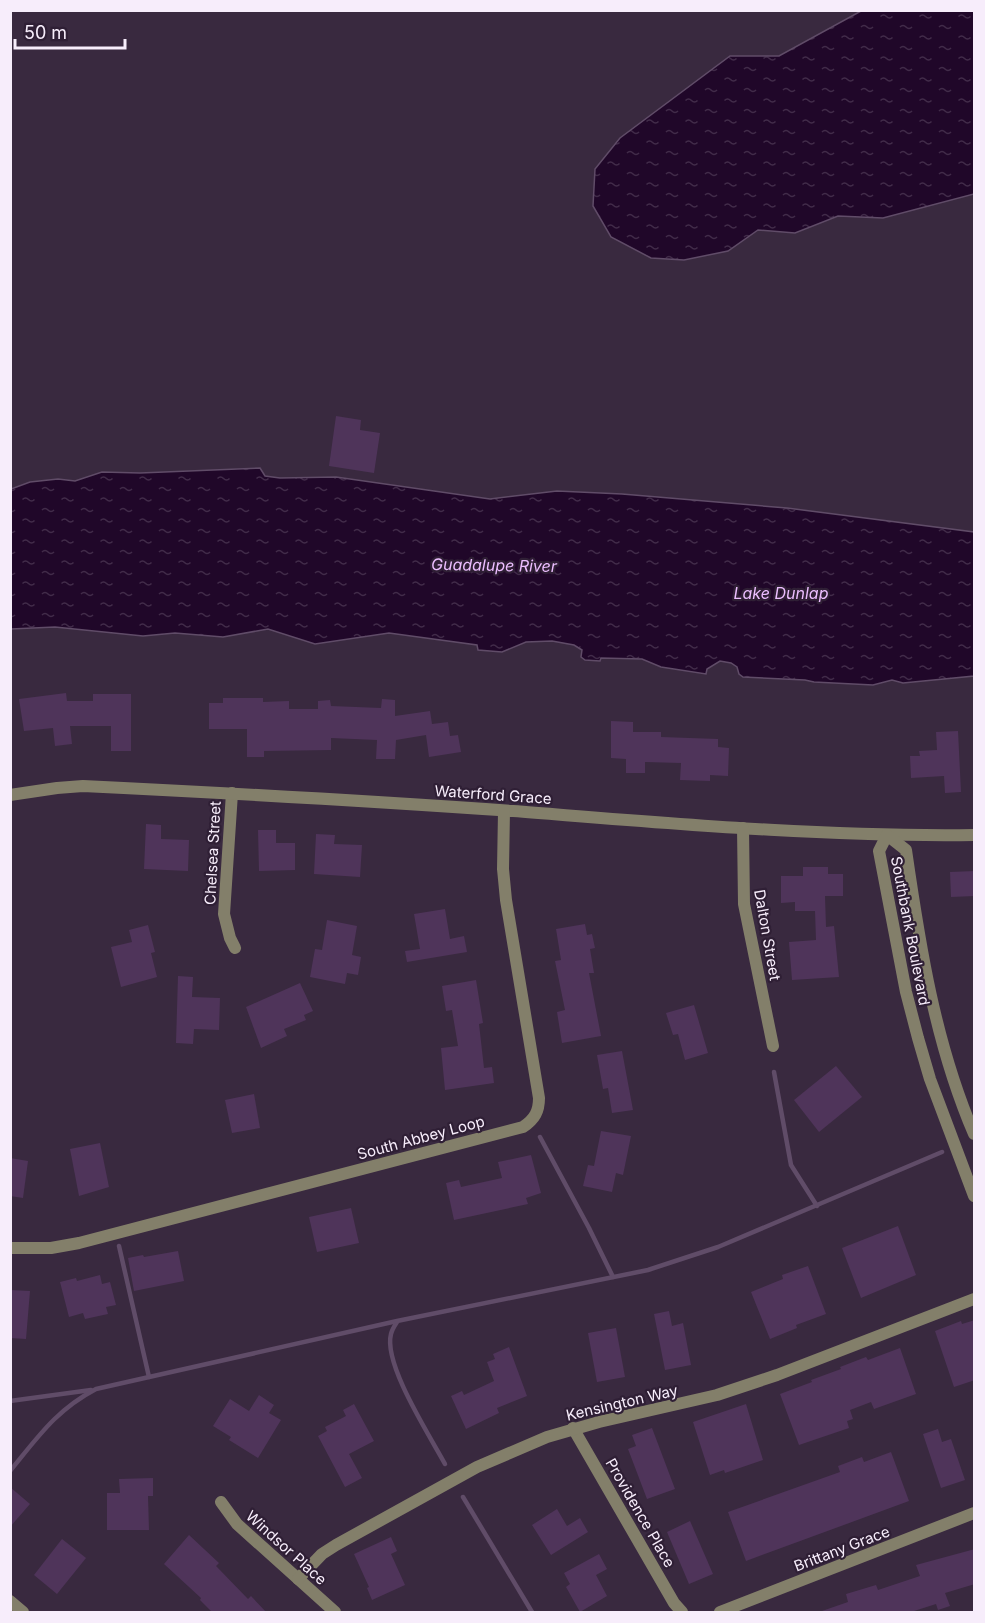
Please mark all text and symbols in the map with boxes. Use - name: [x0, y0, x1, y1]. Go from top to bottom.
- scale bar: [15, 12, 124, 50]
- text: 50 m: [24, 22, 67, 43]
- water label: Guadalupe River: [431, 554, 558, 576]
- water label: Lake Dunlap: [734, 583, 829, 603]
- street label: Waterford Grace: [434, 781, 552, 808]
- street label: Chelsea Street: [200, 800, 225, 905]
- street label: Southbank Boulevard: [887, 855, 934, 1007]
- street label: Dalton Street: [750, 888, 785, 982]
- street label: South Abbey Loop: [355, 1111, 487, 1164]
- street label: Kensington Way: [564, 1380, 680, 1425]
- street label: Providence Place: [601, 1455, 679, 1571]
- street label: Windsor Place: [242, 1506, 331, 1589]
- street label: Brittany Grace: [791, 1522, 892, 1576]

